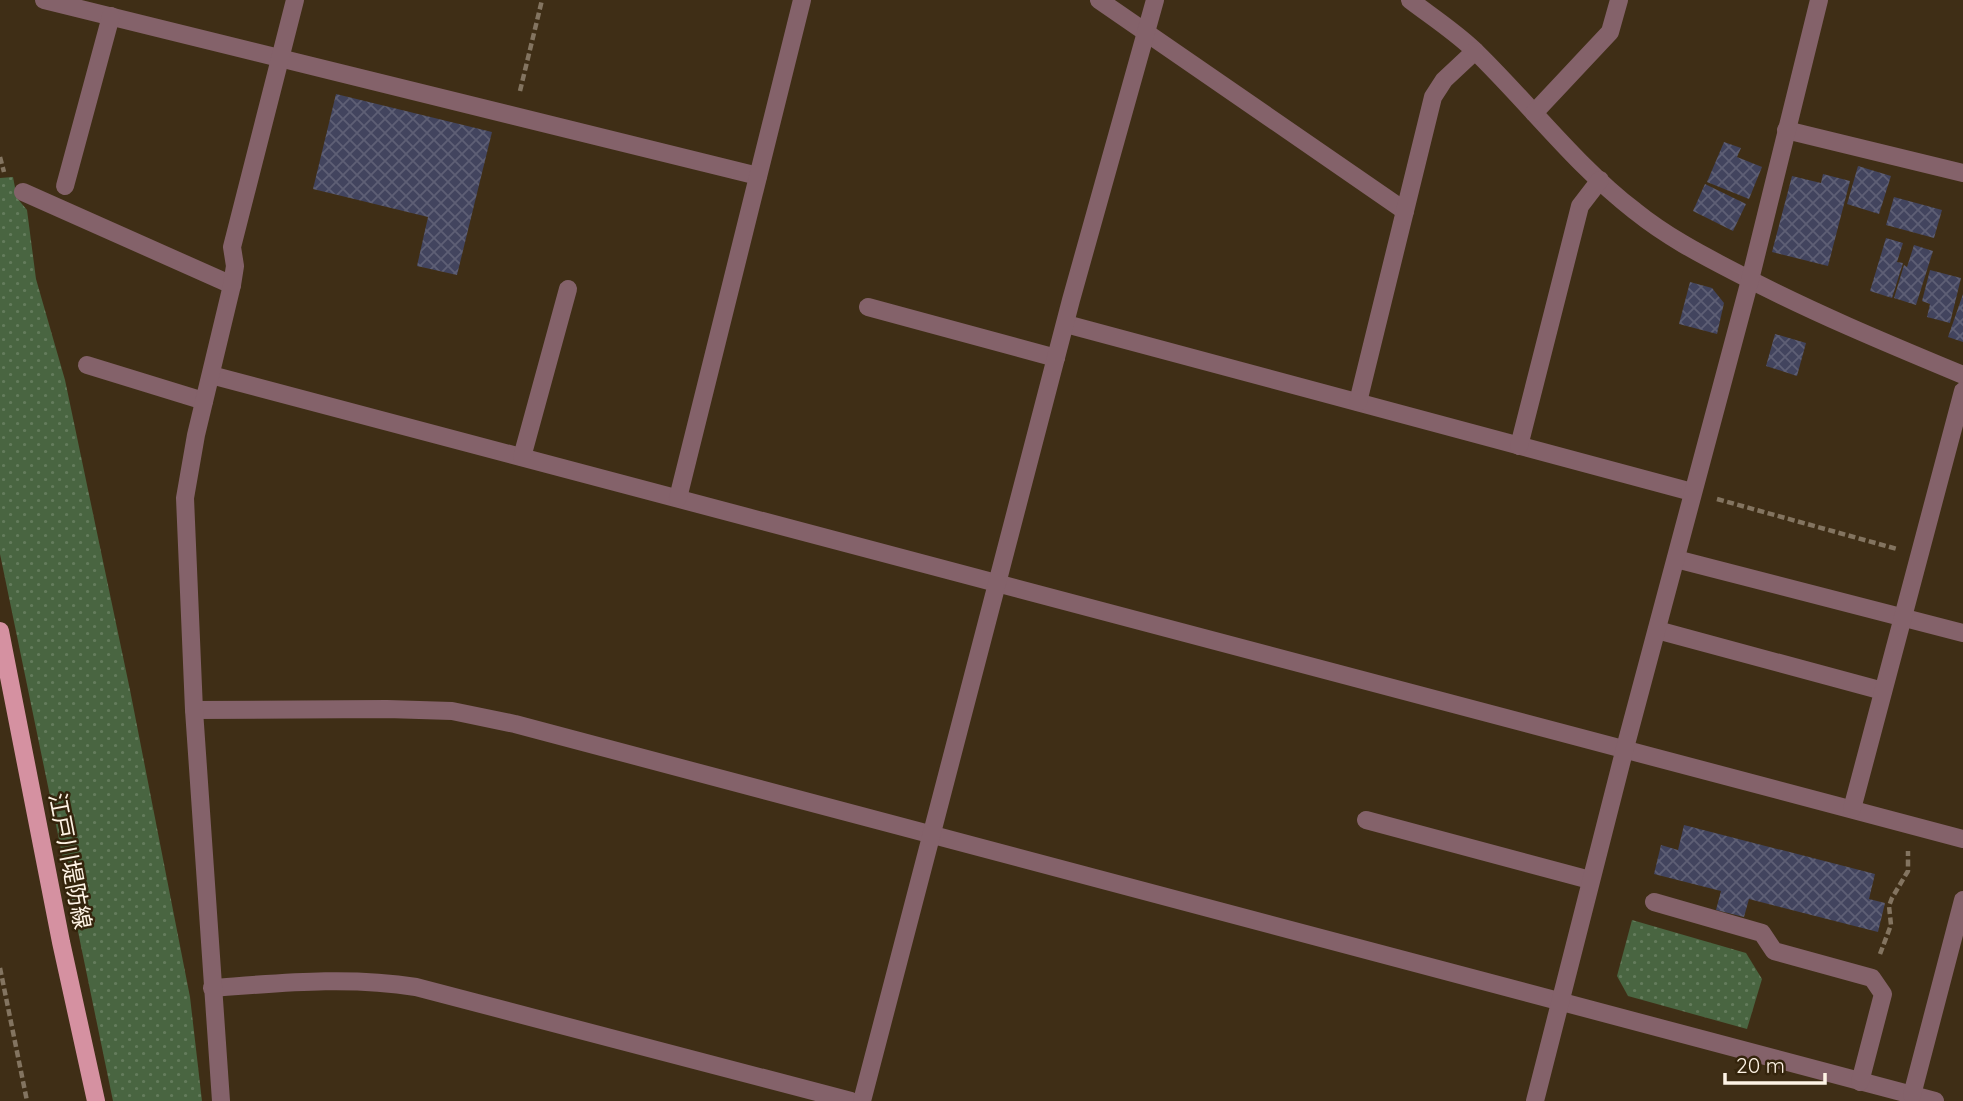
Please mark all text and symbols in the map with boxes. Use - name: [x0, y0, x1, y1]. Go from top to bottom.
- street label: 江戸川堤防線: [43, 790, 98, 931]
- scale bar: [1725, 1042, 1825, 1086]
- text: 20 m: [1736, 1052, 1785, 1078]

